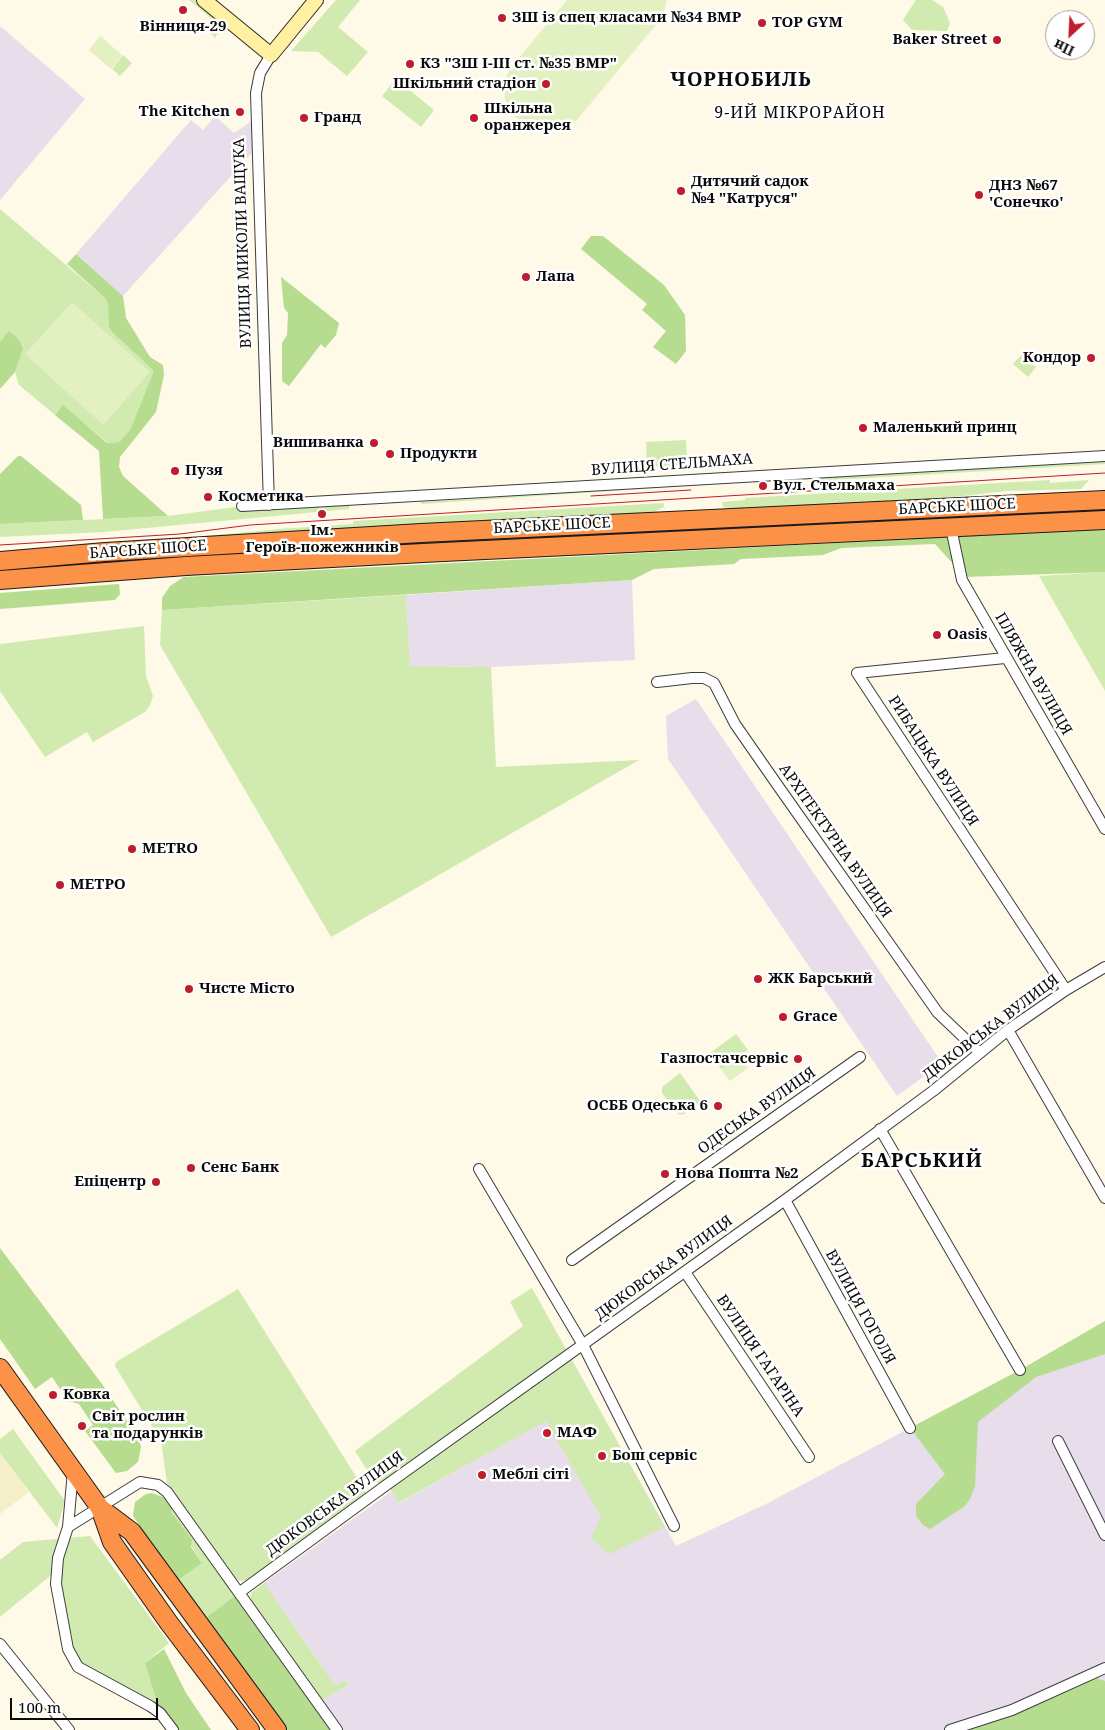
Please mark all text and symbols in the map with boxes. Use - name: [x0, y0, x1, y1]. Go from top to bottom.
- marker: Вінниця-29: [177, 4, 189, 16]
- place label: ЗШ із спец класами №34 ВМР: [512, 9, 741, 27]
- north arrow: [1045, 10, 1095, 60]
- marker: ЗШ із спец класами №34 ВМР: [496, 12, 508, 24]
- place label: TOP GYM: [772, 14, 843, 32]
- marker: TOP GYM: [756, 17, 768, 29]
- place label: Вінниця-29: [140, 18, 226, 36]
- place label: Baker Street: [893, 31, 987, 49]
- marker: Baker Street: [991, 34, 1003, 46]
- text: Пн: [1050, 35, 1077, 61]
- place label: КЗ "ЗШ І-ІІІ ст. №35 ВМР": [420, 55, 617, 73]
- marker: КЗ "ЗШ І-ІІІ ст. №35 ВМР": [404, 58, 416, 70]
- district label: ЧОРНОБИЛЬ: [669, 68, 813, 92]
- place label: Шкільний стадіон: [393, 75, 536, 93]
- marker: Шкільний стадіон: [540, 78, 552, 90]
- place label: Шкільна оранжерея: [484, 100, 571, 135]
- place label: The Kitchen: [139, 103, 230, 121]
- district label: 9-ИЙ МІКРОРАЙОН: [712, 103, 888, 123]
- marker: The Kitchen: [234, 106, 246, 118]
- place label: Гранд: [314, 109, 361, 127]
- marker: Гранд: [298, 112, 310, 124]
- marker: Шкільна оранжерея: [468, 112, 480, 124]
- street label: ВУЛИЦЯ МИКОЛИ ВАЩУКА: [230, 137, 256, 349]
- place label: Дитячий садок №4 "Катруся": [691, 173, 809, 208]
- place label: ДНЗ №67 'Сонечко': [989, 177, 1064, 212]
- marker: Дитячий садок №4 "Катруся": [675, 185, 687, 197]
- marker: ДНЗ №67 'Сонечко': [973, 189, 985, 201]
- place label: Лапа: [536, 268, 575, 286]
- marker: Лапа: [520, 271, 532, 283]
- place label: Кондор: [1023, 349, 1081, 367]
- marker: Кондор: [1085, 352, 1097, 364]
- place label: Маленький принц: [873, 419, 1016, 437]
- marker: Маленький принц: [857, 422, 869, 434]
- place label: Вишиванка: [273, 434, 364, 452]
- marker: Вишиванка: [368, 437, 380, 449]
- place label: Продукти: [400, 445, 477, 463]
- marker: Продукти: [384, 448, 396, 460]
- street label: ВУЛИЦЯ СТЕЛЬМАХА: [591, 450, 753, 480]
- place label: Пузя: [185, 462, 223, 480]
- marker: Пузя: [169, 465, 181, 477]
- place label: Вул. Стельмаха: [773, 477, 895, 495]
- marker: Вул. Стельмаха: [757, 480, 769, 492]
- place label: Косметика: [218, 488, 304, 506]
- marker: Косметика: [202, 491, 214, 503]
- street label: БАРСЬКЕ ШОСЕ: [898, 495, 1016, 519]
- marker: Ім. Героїв-пожежників: [316, 508, 328, 520]
- street label: БАРСЬКЕ ШОСЕ: [493, 514, 611, 538]
- place label: Ім. Героїв-пожежників: [245, 522, 399, 557]
- street label: БАРСЬКЕ ШОСЕ: [89, 537, 207, 563]
- street label: ПЛЯЖНА ВУЛИЦЯ: [991, 610, 1075, 738]
- place label: Oasis: [947, 626, 988, 644]
- marker: Oasis: [931, 629, 943, 641]
- street label: РИБАЦЬКА ВУЛИЦЯ: [884, 692, 982, 830]
- street label: АРХІТЕКТУРНА ВУЛИЦЯ: [775, 761, 895, 921]
- place label: METRO: [142, 840, 198, 858]
- marker: METRO: [126, 843, 138, 855]
- place label: МЕТРО: [70, 876, 126, 894]
- marker: МЕТРО: [54, 879, 66, 891]
- place label: ЖК Барський: [768, 970, 873, 988]
- street label: ДЮКОВСЬКА ВУЛИЦЯ: [919, 971, 1063, 1085]
- marker: ЖК Барський: [752, 973, 764, 985]
- place label: Чисте Місто: [199, 980, 295, 998]
- marker: Чисте Місто: [183, 983, 195, 995]
- place label: Grace: [793, 1008, 838, 1026]
- marker: Grace: [777, 1011, 789, 1023]
- place label: Газпостачсервіс: [660, 1050, 788, 1068]
- marker: Газпостачсервіс: [792, 1053, 804, 1065]
- street label: ОДЕСЬКА ВУЛИЦЯ: [695, 1064, 819, 1158]
- place label: ОСББ Одеська 6: [587, 1097, 708, 1115]
- marker: ОСББ Одеська 6: [712, 1100, 724, 1112]
- district label: БАРСЬКИЙ: [860, 1149, 984, 1173]
- place label: Сенс Банк: [201, 1159, 279, 1177]
- marker: Сенс Банк: [185, 1162, 197, 1174]
- place label: Нова Пошта №2: [675, 1165, 799, 1183]
- marker: Нова Пошта №2: [659, 1168, 671, 1180]
- place label: Епіцентр: [74, 1173, 146, 1191]
- marker: Епіцентр: [150, 1176, 162, 1188]
- street label: ДЮКОВСЬКА ВУЛИЦЯ: [592, 1212, 736, 1324]
- street label: ВУЛИЦЯ ГОГОЛЯ: [821, 1247, 899, 1367]
- street label: ВУЛИЦЯ ГАГАРІНА: [712, 1291, 808, 1421]
- place label: Ковка: [63, 1386, 110, 1404]
- marker: Ковка: [47, 1389, 59, 1401]
- place label: Світ рослин та подарунків: [92, 1408, 203, 1443]
- marker: Світ рослин та подарунків: [76, 1420, 88, 1432]
- place label: МАФ: [557, 1424, 597, 1442]
- marker: МАФ: [541, 1427, 553, 1439]
- place label: Бош сервіс: [612, 1447, 697, 1465]
- street label: ДЮКОВСЬКА ВУЛИЦЯ: [263, 1448, 407, 1560]
- marker: Бош сервіс: [596, 1450, 608, 1462]
- place label: Меблі сіті: [492, 1466, 569, 1484]
- marker: Меблі сіті: [476, 1469, 488, 1481]
- scale bar: [12, 1688, 160, 1720]
- text: 100 m: [18, 1697, 61, 1717]

